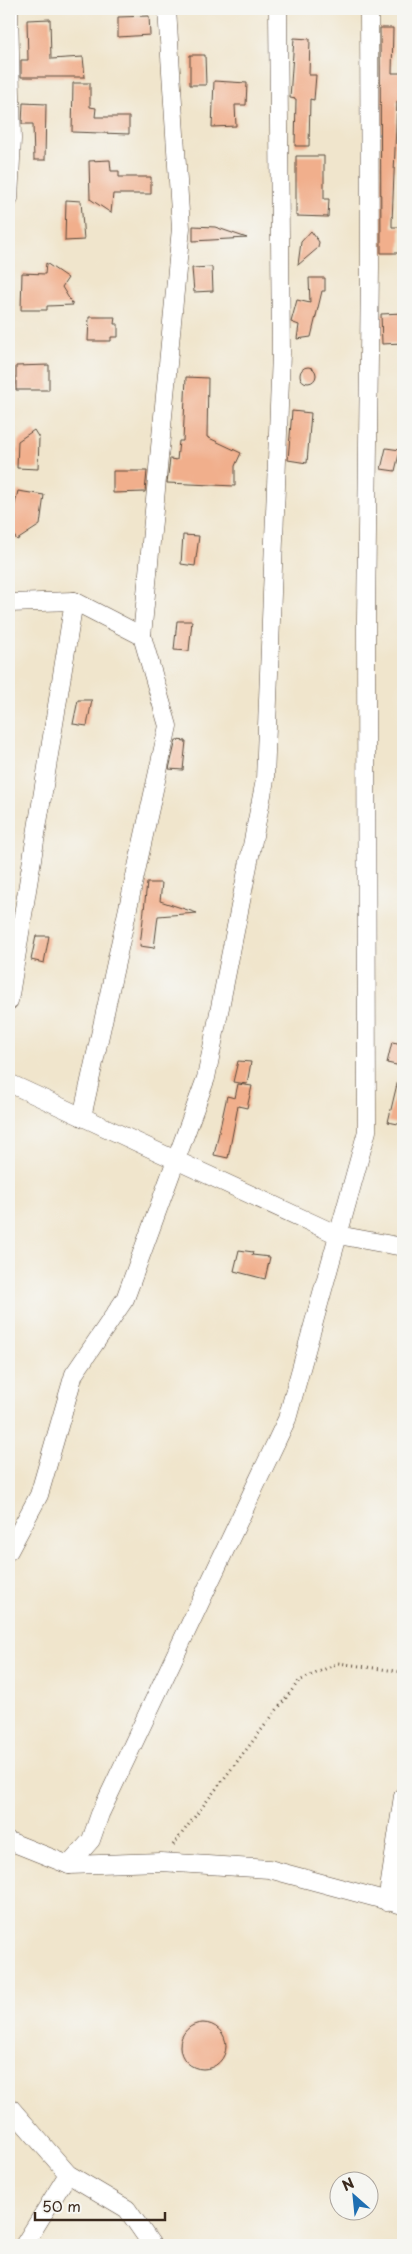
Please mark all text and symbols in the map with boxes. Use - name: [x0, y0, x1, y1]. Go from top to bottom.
- north arrow: [330, 2172, 380, 2222]
- text: N: [338, 2172, 358, 2196]
- scale bar: [35, 2189, 165, 2221]
- text: 50 m: [42, 2194, 81, 2217]

